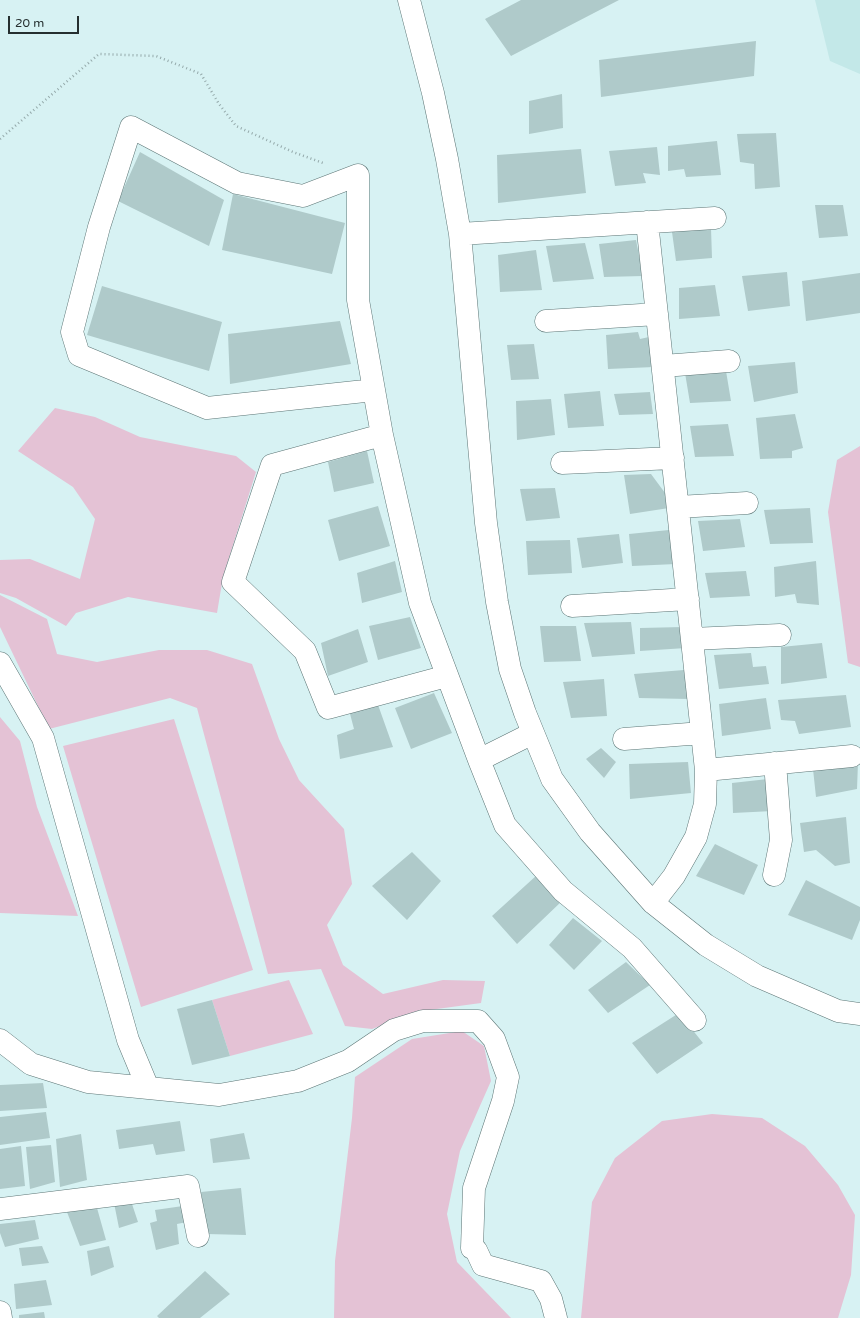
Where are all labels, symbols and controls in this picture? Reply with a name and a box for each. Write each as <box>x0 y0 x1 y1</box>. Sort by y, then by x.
scale bar <box>10 8 81 34</box>
text: 20 m <box>15 16 44 30</box>

